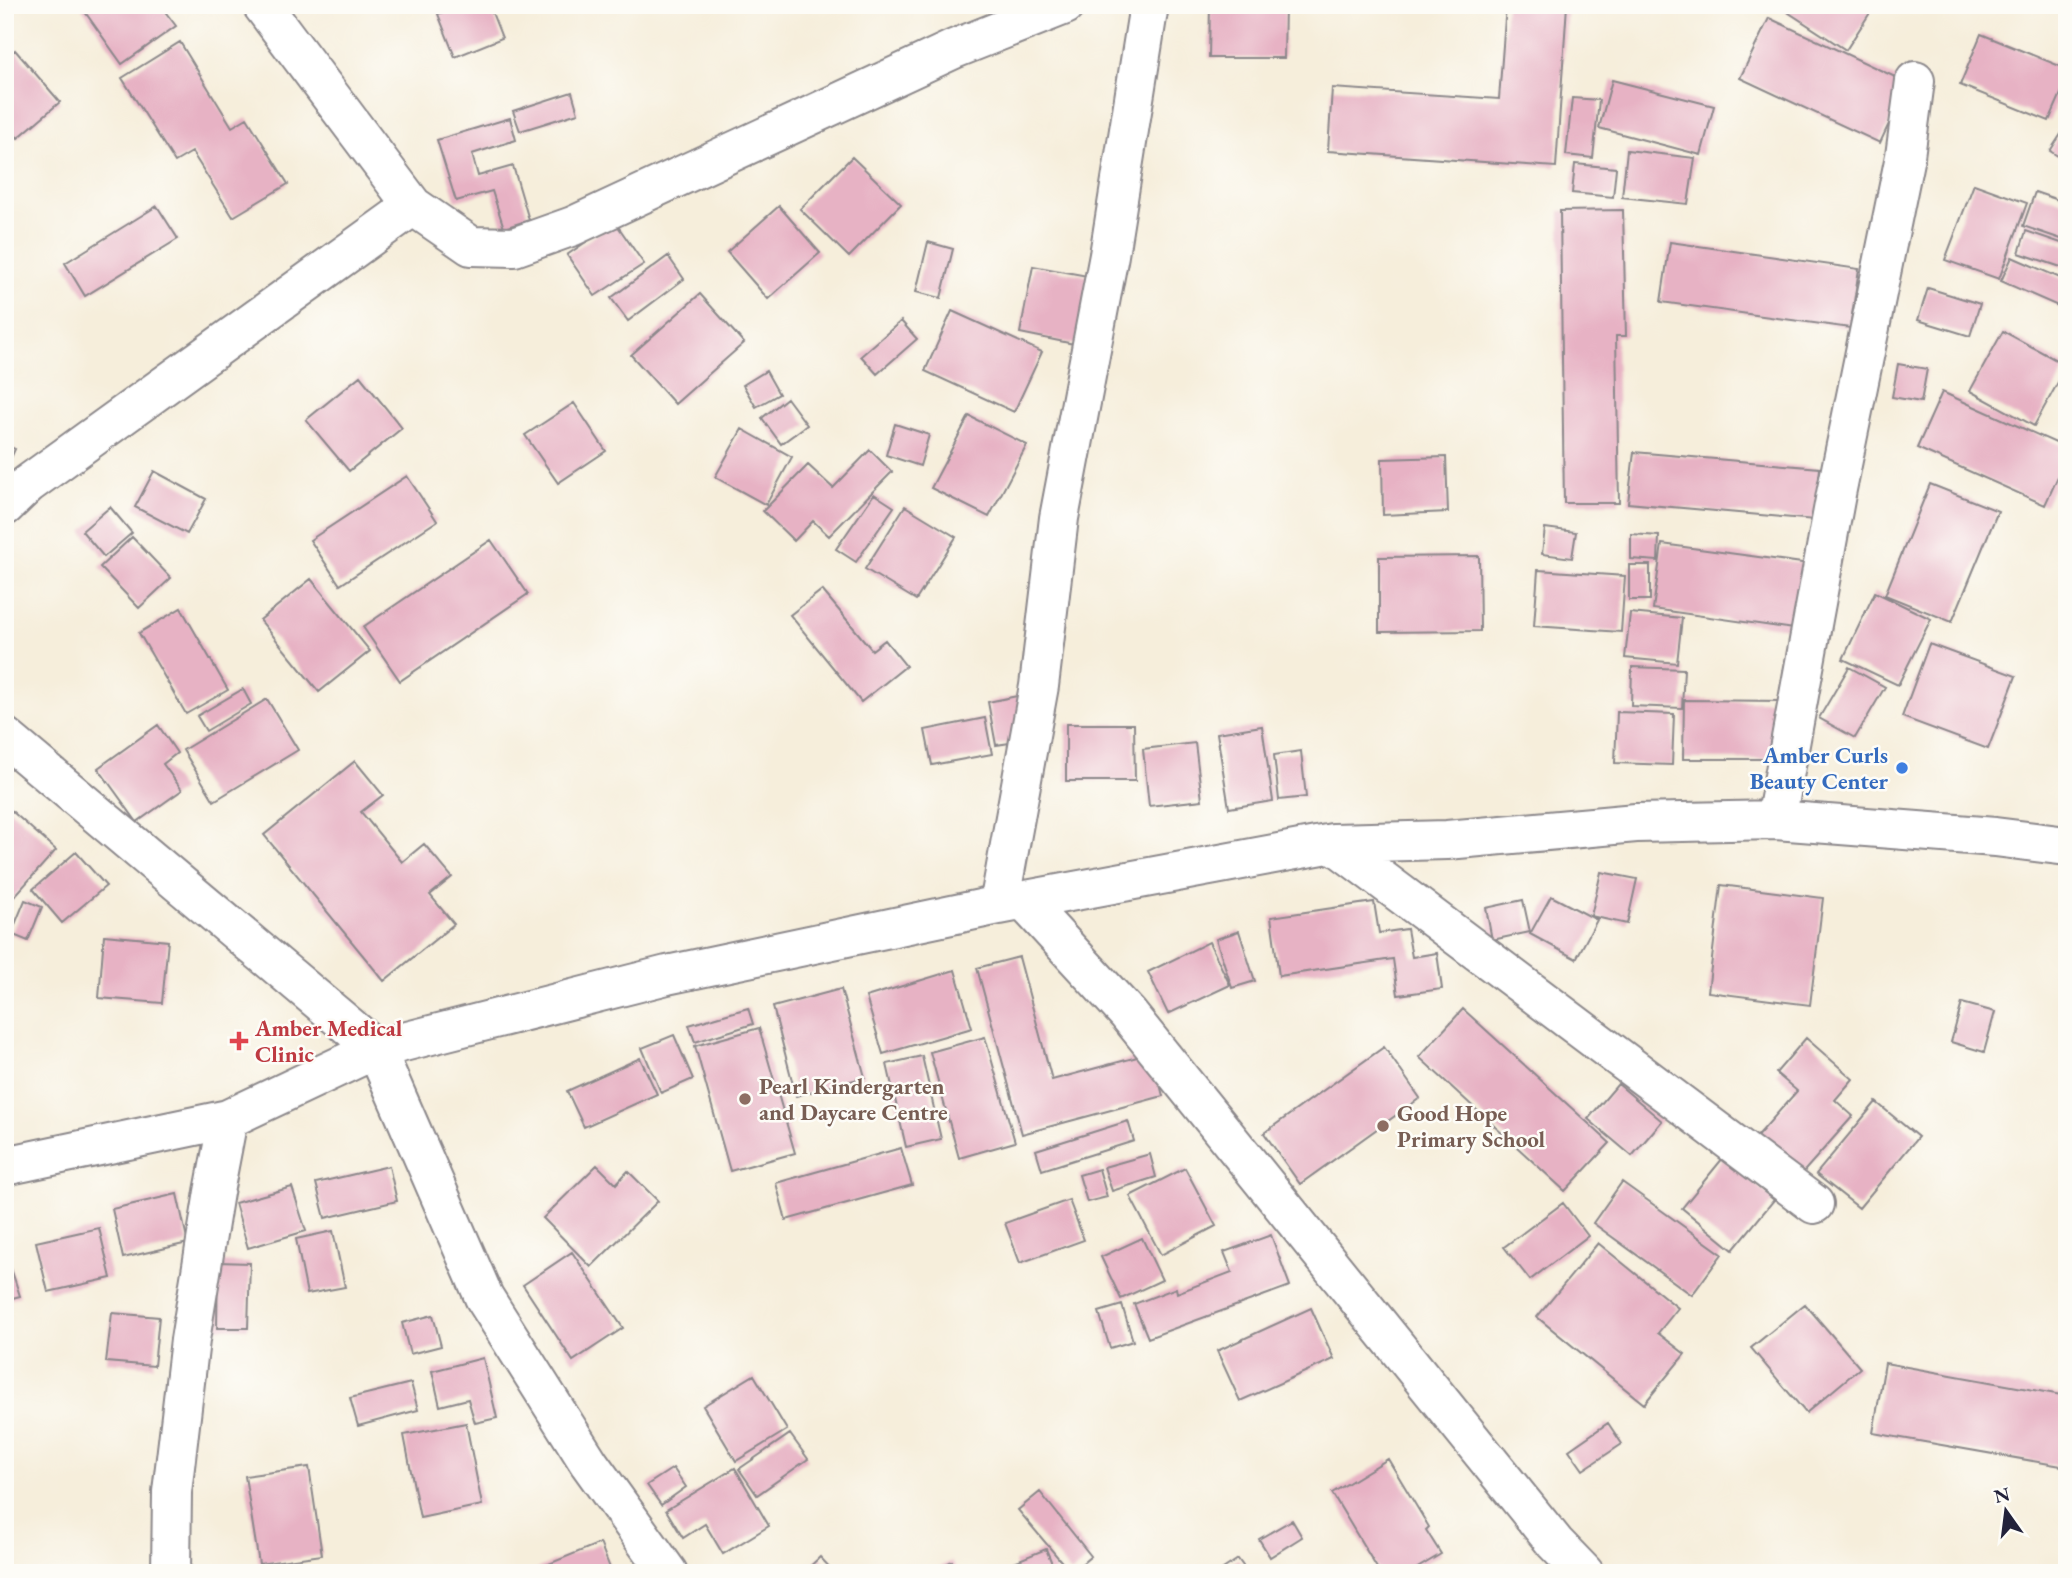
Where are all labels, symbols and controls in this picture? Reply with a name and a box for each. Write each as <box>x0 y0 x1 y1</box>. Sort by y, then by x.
place label: Amber Curls Beauty Center <box>1750 740 1888 796</box>
marker: Amber Curls Beauty Center <box>1894 760 1910 776</box>
place label: Amber Medical Clinic <box>254 1013 403 1069</box>
marker: Amber Medical Clinic <box>229 1031 249 1051</box>
place label: Pearl Kindergarten and Daycare Centre <box>759 1071 948 1127</box>
marker: Pearl Kindergarten and Daycare Centre <box>737 1091 753 1107</box>
place label: Good Hope Primary School <box>1397 1098 1545 1154</box>
marker: Good Hope Primary School <box>1375 1118 1391 1134</box>
north arrow <box>1970 1476 2040 1546</box>
text: N <box>1992 1481 2013 1509</box>

